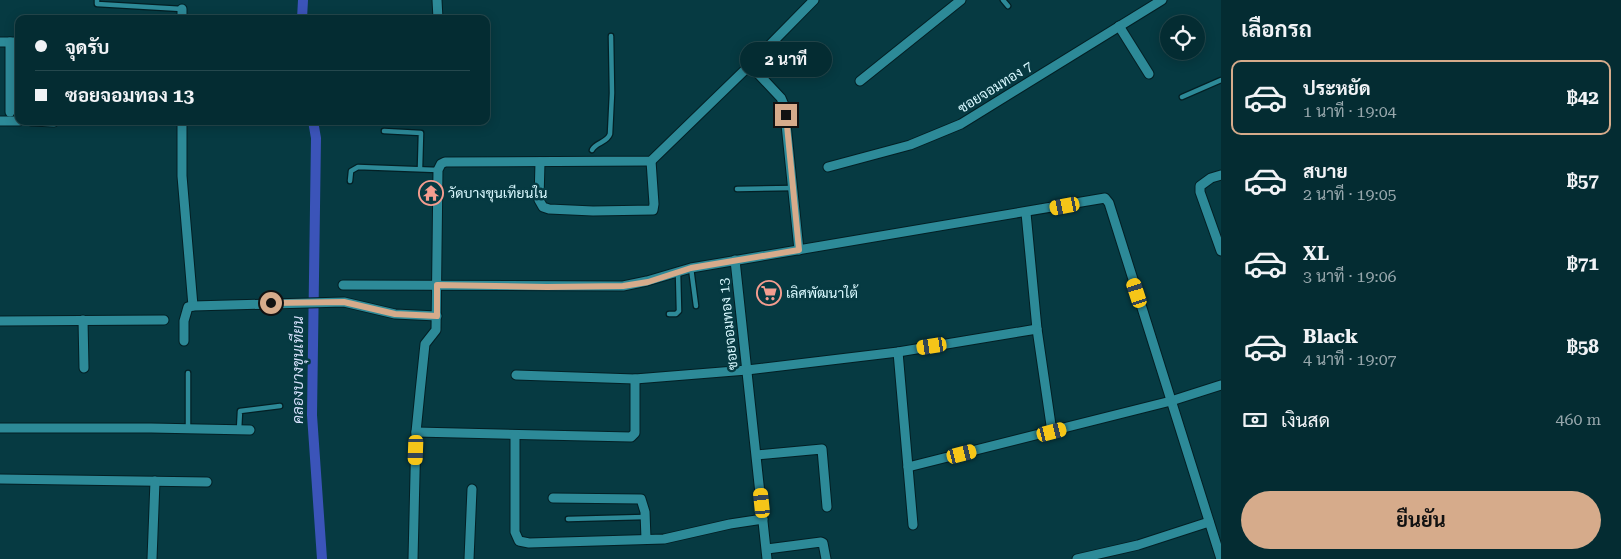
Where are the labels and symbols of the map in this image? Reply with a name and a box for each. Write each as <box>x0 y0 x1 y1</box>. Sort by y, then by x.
callout: 2 นาที <box>740 42 832 78</box>
street label: ซอยจอมทอง 7 <box>955 58 1035 116</box>
route end <box>775 104 797 126</box>
temple icon: วัดบางขุนเทียนใน <box>418 180 444 206</box>
place label: วัดบางขุนเทียนใน <box>448 184 548 203</box>
car <box>1048 196 1081 216</box>
car <box>1125 276 1148 310</box>
street label: ซอยจอมทอง 13 <box>715 277 741 371</box>
supermarket icon: เลิศพัฒนาใต้ <box>756 280 782 306</box>
place label: เลิศพัฒนาใต้ <box>786 284 859 301</box>
route start <box>260 292 282 314</box>
water label: คลองบางขุนเทียน <box>288 315 309 424</box>
car <box>916 336 947 356</box>
car <box>1035 421 1068 443</box>
car <box>407 435 424 465</box>
car <box>945 443 978 465</box>
car <box>752 487 771 519</box>

